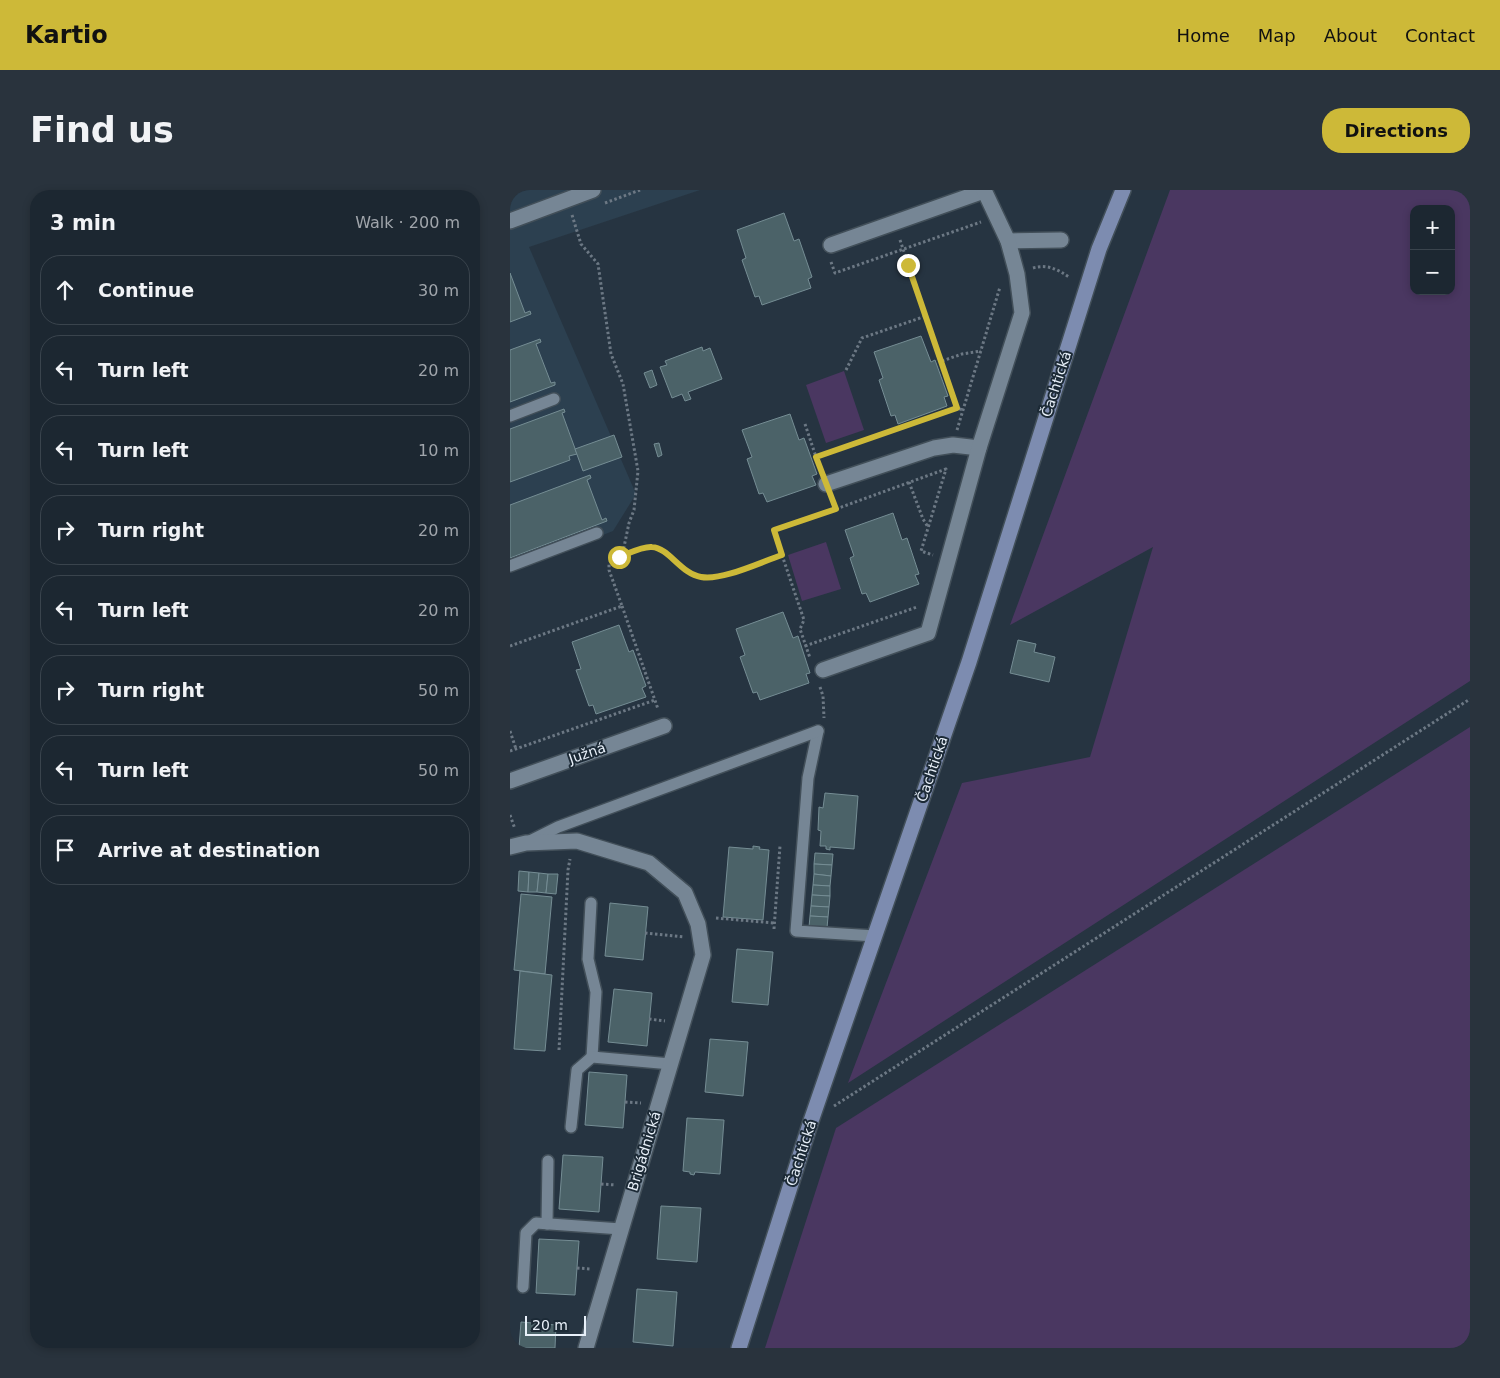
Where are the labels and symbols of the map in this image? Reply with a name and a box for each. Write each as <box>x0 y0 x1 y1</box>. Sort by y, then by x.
route end <box>897 254 920 277</box>
street label: Čachtická <box>1037 349 1074 419</box>
route start <box>608 546 631 569</box>
street label: Čachtická <box>912 734 951 804</box>
street label: Južná <box>566 739 607 767</box>
street label: Brigádnická <box>624 1109 664 1193</box>
street label: Čachtická <box>782 1118 819 1188</box>
scale bar <box>525 1313 586 1336</box>

